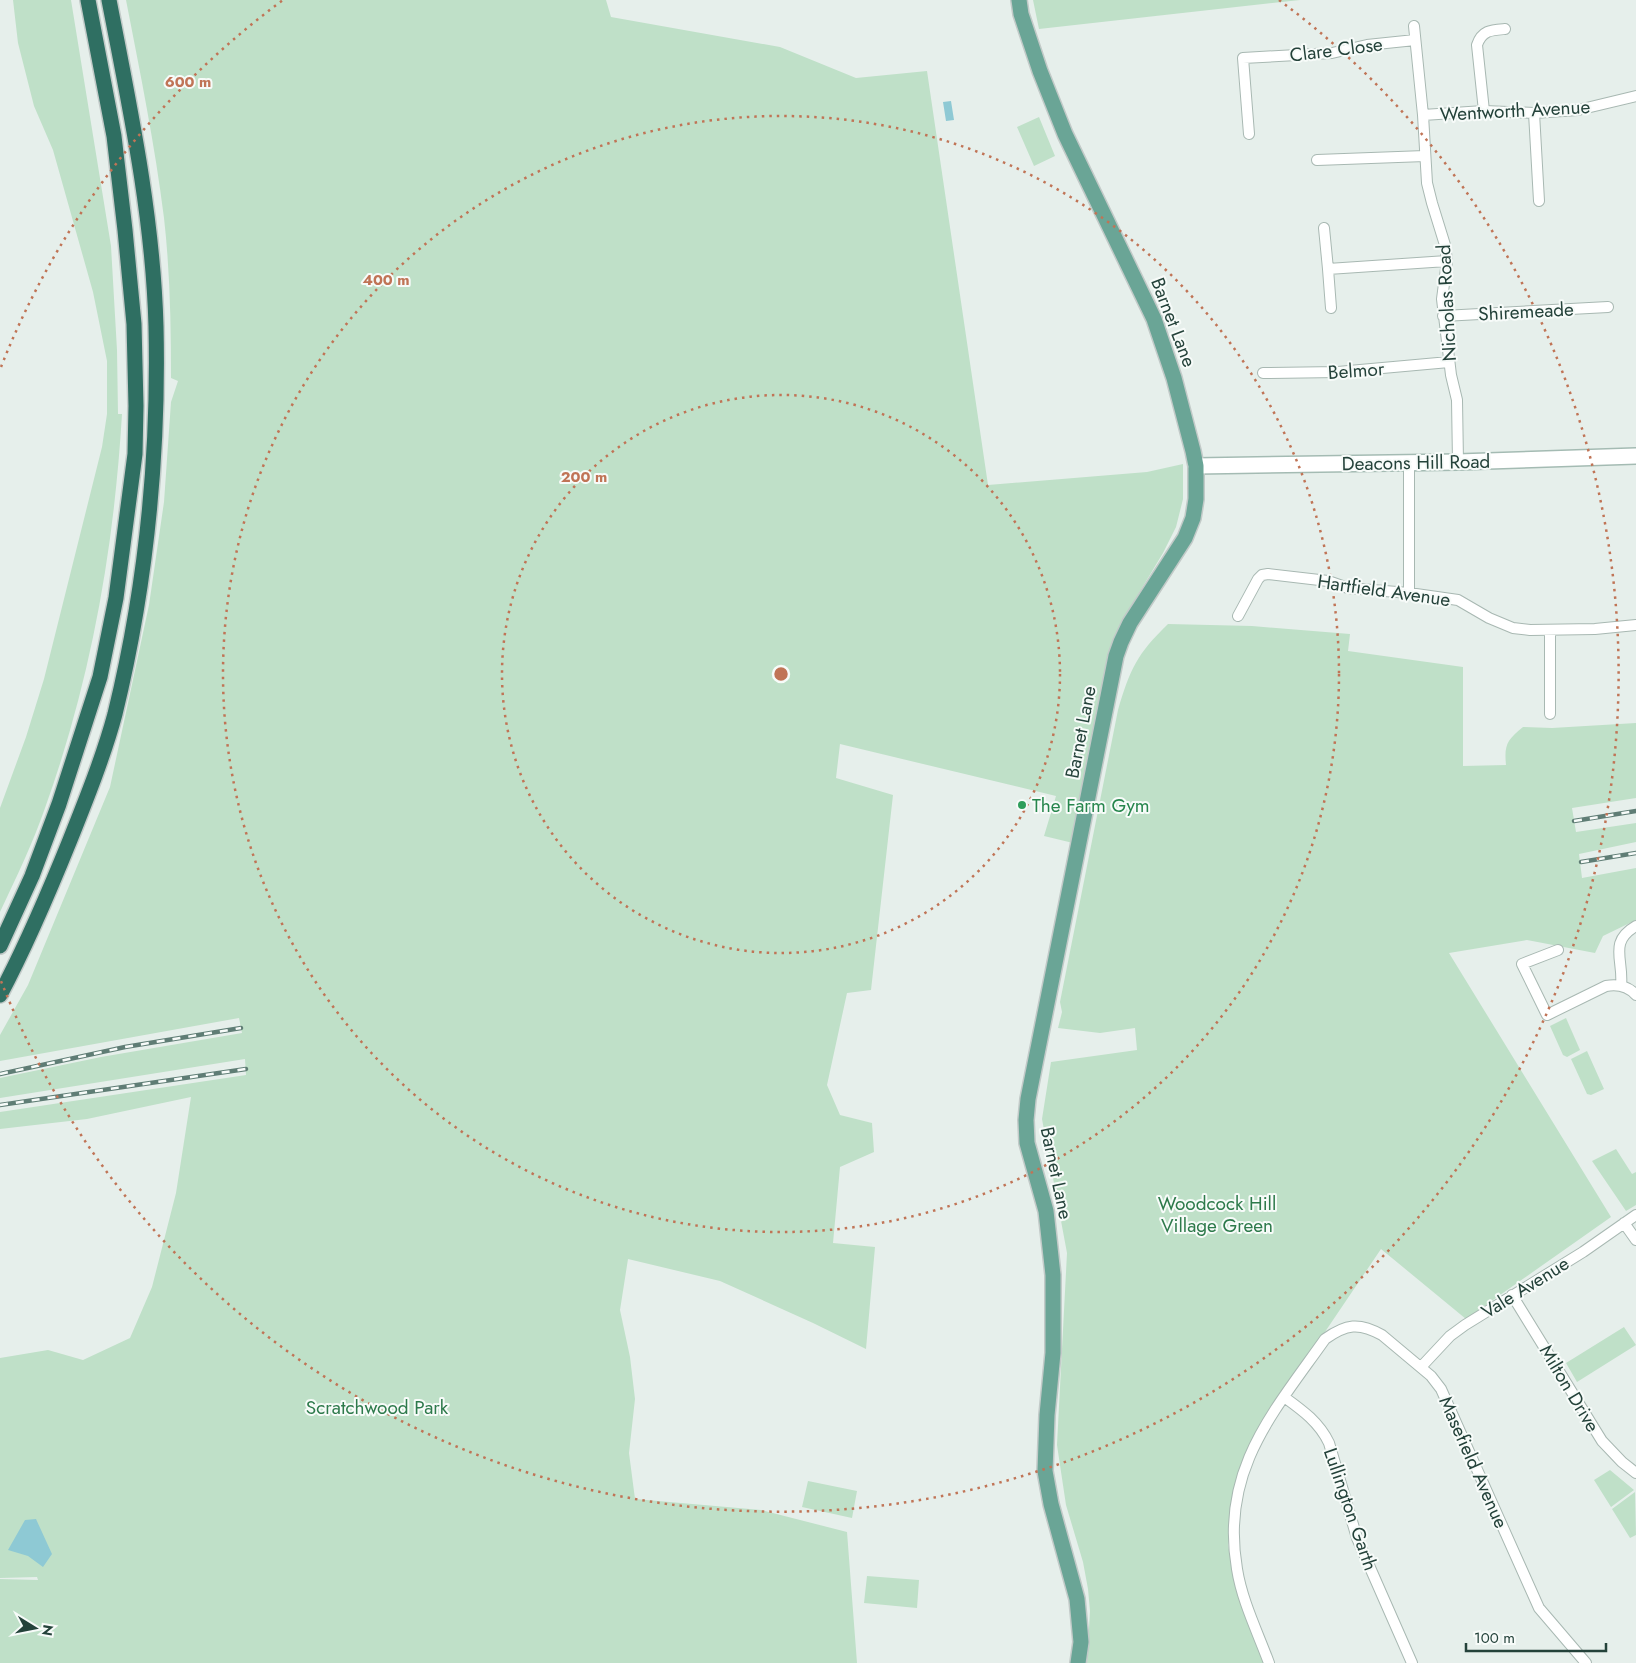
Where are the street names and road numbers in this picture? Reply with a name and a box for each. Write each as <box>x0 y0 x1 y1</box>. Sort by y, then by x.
street label: Clare Close <box>1288 30 1384 69</box>
street label: Wentworth Avenue <box>1439 93 1591 128</box>
street label: Nicholas Road <box>1430 244 1463 362</box>
street label: Barnet Lane <box>1144 274 1203 371</box>
street label: Shiremeade <box>1478 296 1575 327</box>
street label: Belmor <box>1327 355 1386 386</box>
street label: Deacons Hill Road <box>1341 448 1491 477</box>
street label: Hartfield Avenue <box>1316 568 1452 613</box>
street label: Barnet Lane <box>1058 683 1103 781</box>
street label: Barnet Lane <box>1034 1124 1080 1222</box>
street label: Vale Avenue <box>1476 1250 1574 1325</box>
street label: Milton Drive <box>1533 1339 1606 1437</box>
street label: Masefield Avenue <box>1432 1392 1515 1533</box>
street label: Lullington Garth <box>1317 1444 1384 1574</box>

